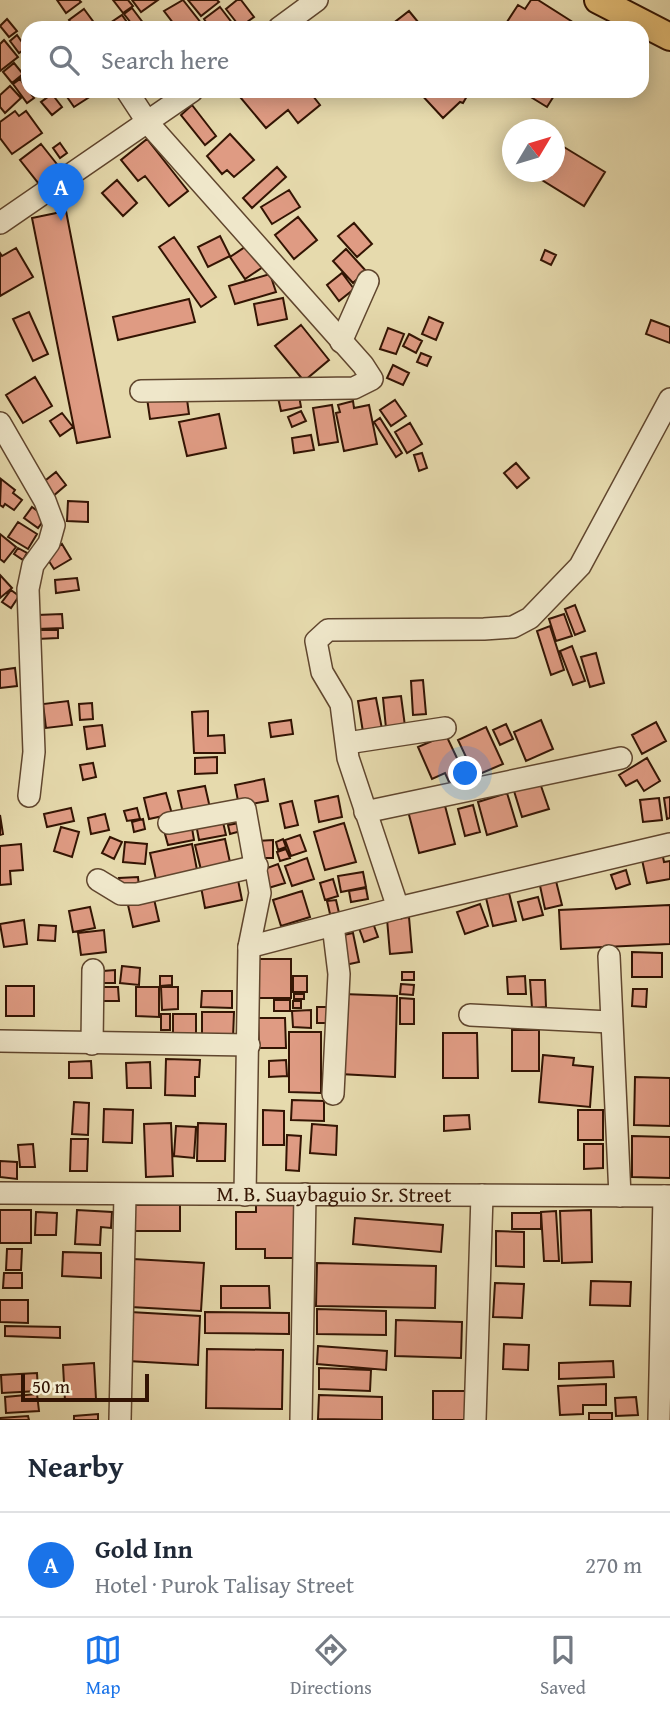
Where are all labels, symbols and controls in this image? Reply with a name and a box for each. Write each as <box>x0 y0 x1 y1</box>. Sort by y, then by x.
search box <box>21 21 649 98</box>
text: Search here <box>101 40 229 79</box>
icon: search <box>45 41 83 79</box>
north arrow <box>502 119 565 182</box>
pin: A <box>38 163 84 221</box>
your location <box>448 756 482 790</box>
street label: M. B. Suaybaguio Sr. Street <box>217 1178 452 1210</box>
scale bar <box>21 1371 149 1403</box>
text: 50 m <box>32 1372 70 1400</box>
text: Nearby <box>28 1444 124 1488</box>
text: Gold Inn <box>95 1529 193 1568</box>
text: A <box>44 1548 58 1581</box>
text: 270 m <box>585 1548 642 1581</box>
text: Hotel · Purok Talisay Street <box>95 1568 354 1601</box>
tab: Map <box>84 1631 122 1701</box>
tab: Directions <box>290 1631 372 1701</box>
tab: Saved <box>540 1631 586 1701</box>

